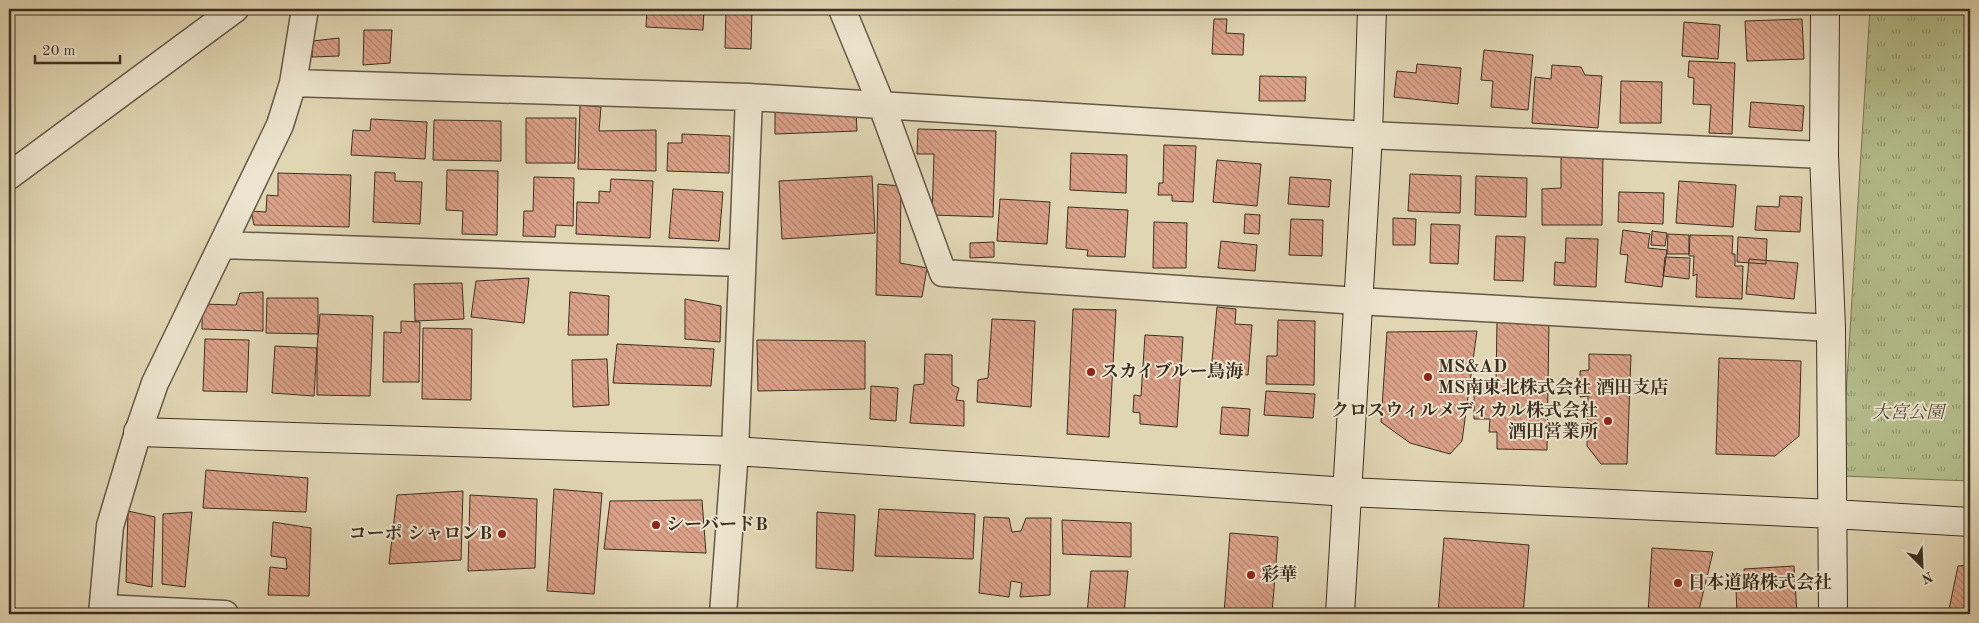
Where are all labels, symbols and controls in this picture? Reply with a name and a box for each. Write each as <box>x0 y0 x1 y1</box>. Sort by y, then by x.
scale bar <box>35 32 120 64</box>
text: 20 m <box>42 44 76 59</box>
place label: MS&AD MS南東北株式会社 酒田支店 <box>1438 358 1668 397</box>
place label: スカイブルー鳥海 <box>1101 361 1244 381</box>
marker: スカイブルー鳥海 <box>1085 366 1097 378</box>
marker: MS&AD MS南東北株式会社 酒田支店 <box>1422 371 1434 383</box>
place label: クロスウィルメディカル株式会社 酒田営業所 <box>1331 400 1598 441</box>
park label: 大宮公園 <box>1872 402 1947 422</box>
marker: クロスウィルメディカル株式会社 酒田営業所 <box>1602 415 1614 427</box>
place label: シーバードB <box>666 515 768 534</box>
marker: シーバードB <box>650 519 662 531</box>
place label: コーポ シャロンB <box>349 524 492 543</box>
marker: コーポ シャロンB <box>496 528 508 540</box>
north arrow <box>1896 540 1946 590</box>
place label: 彩華 <box>1261 564 1297 584</box>
text: N <box>1919 568 1935 586</box>
marker: 彩華 <box>1245 569 1257 581</box>
place label: 日本道路株式会社 <box>1688 572 1832 592</box>
marker: 日本道路株式会社 <box>1672 577 1684 589</box>

